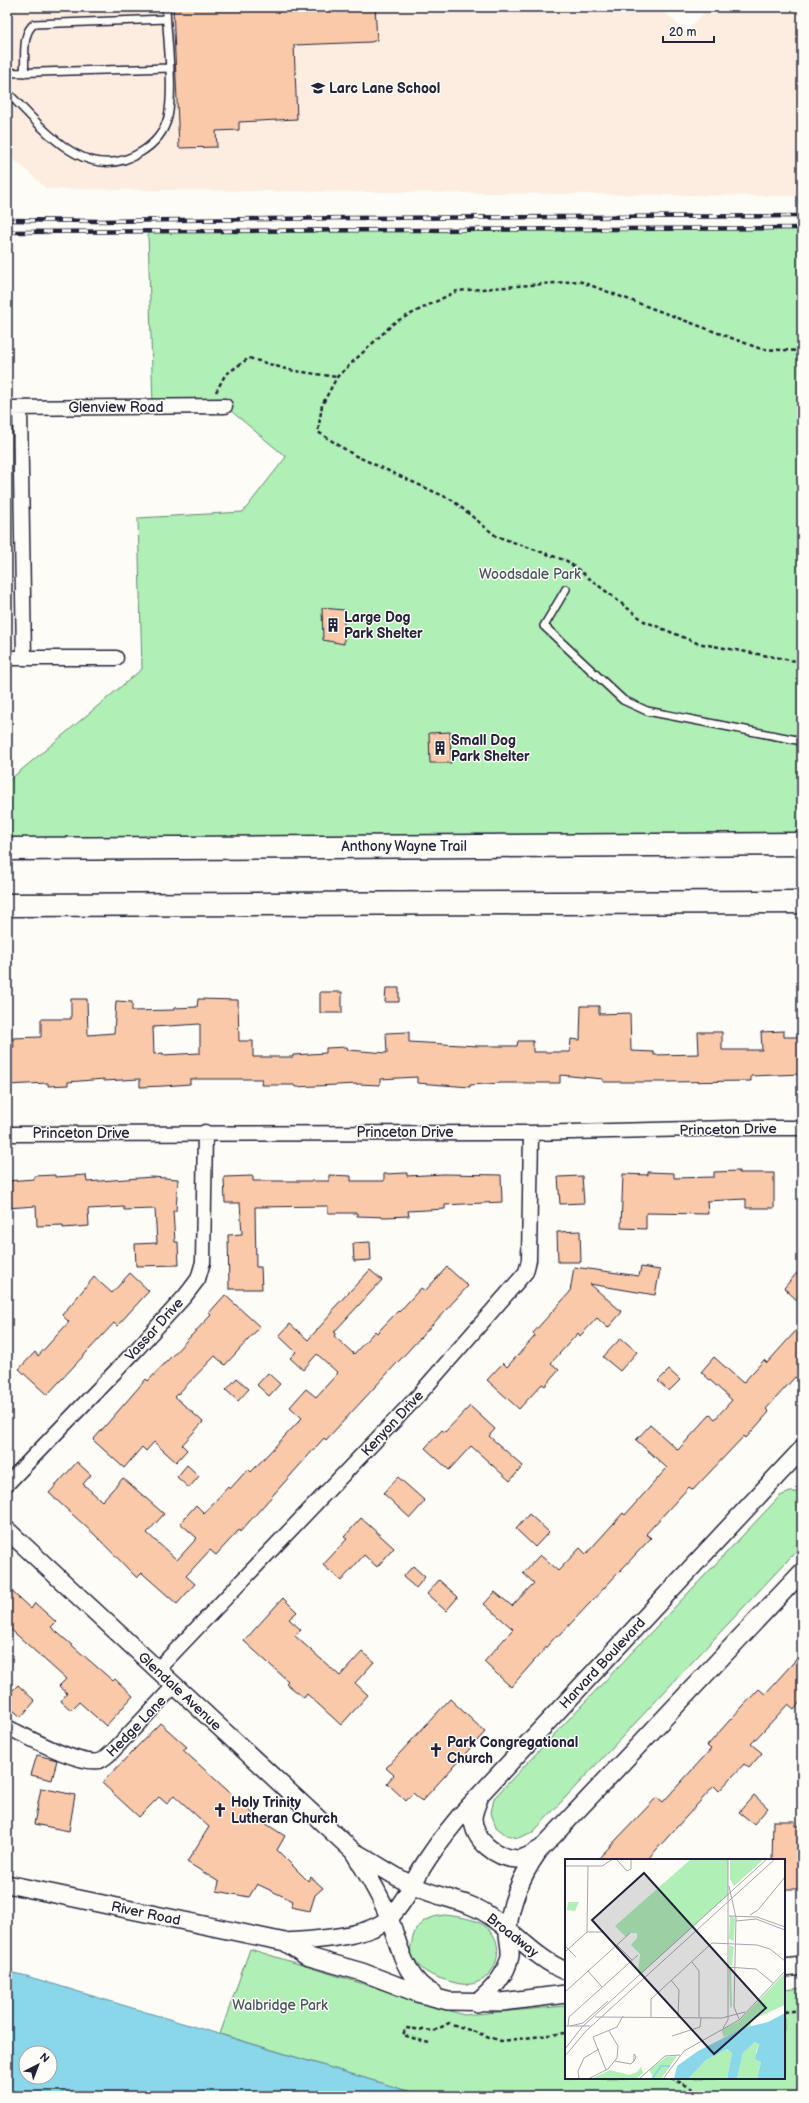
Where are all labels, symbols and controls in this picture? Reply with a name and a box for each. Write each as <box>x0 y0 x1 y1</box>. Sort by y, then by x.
scale bar <box>663 18 714 44</box>
text: 20 m <box>669 25 696 40</box>
school or university icon: Larc Lane School <box>310 80 326 96</box>
place label: Larc Lane School <box>329 80 440 97</box>
street label: Glenview Road <box>68 399 164 416</box>
park label: Woodsdale Park <box>479 566 581 583</box>
place label: Large Dog Park Shelter <box>344 609 423 642</box>
building icon: Large Dog Park Shelter <box>325 617 341 633</box>
place label: Small Dog Park Shelter <box>451 732 530 765</box>
building icon: Small Dog Park Shelter <box>432 740 448 756</box>
street label: Anthony Wayne Trail <box>341 838 467 855</box>
street label: Princeton Drive <box>679 1120 777 1139</box>
street label: Princeton Drive <box>356 1124 454 1141</box>
street label: Princeton Drive <box>32 1125 130 1142</box>
street label: Vassar Drive <box>122 1294 187 1364</box>
street label: Kenyon Drive <box>358 1387 427 1460</box>
street label: Harvard Boulevard <box>556 1614 649 1712</box>
street label: Glendale Avenue <box>134 1648 225 1734</box>
street label: Hedge Lane <box>103 1692 170 1760</box>
place label: Park Congregational Church <box>447 1734 578 1767</box>
church icon: Park Congregational Church <box>428 1742 444 1758</box>
place label: Holy Trinity Lutheran Church <box>231 1794 338 1827</box>
church icon: Holy Trinity Lutheran Church <box>212 1802 228 1818</box>
inset map <box>565 1859 785 2079</box>
street label: River Road <box>110 1898 182 1929</box>
street label: Broadway <box>483 1910 543 1961</box>
park label: Walbridge Park <box>232 1997 328 2014</box>
north arrow <box>18 2045 58 2085</box>
text: N <box>37 2050 52 2066</box>

